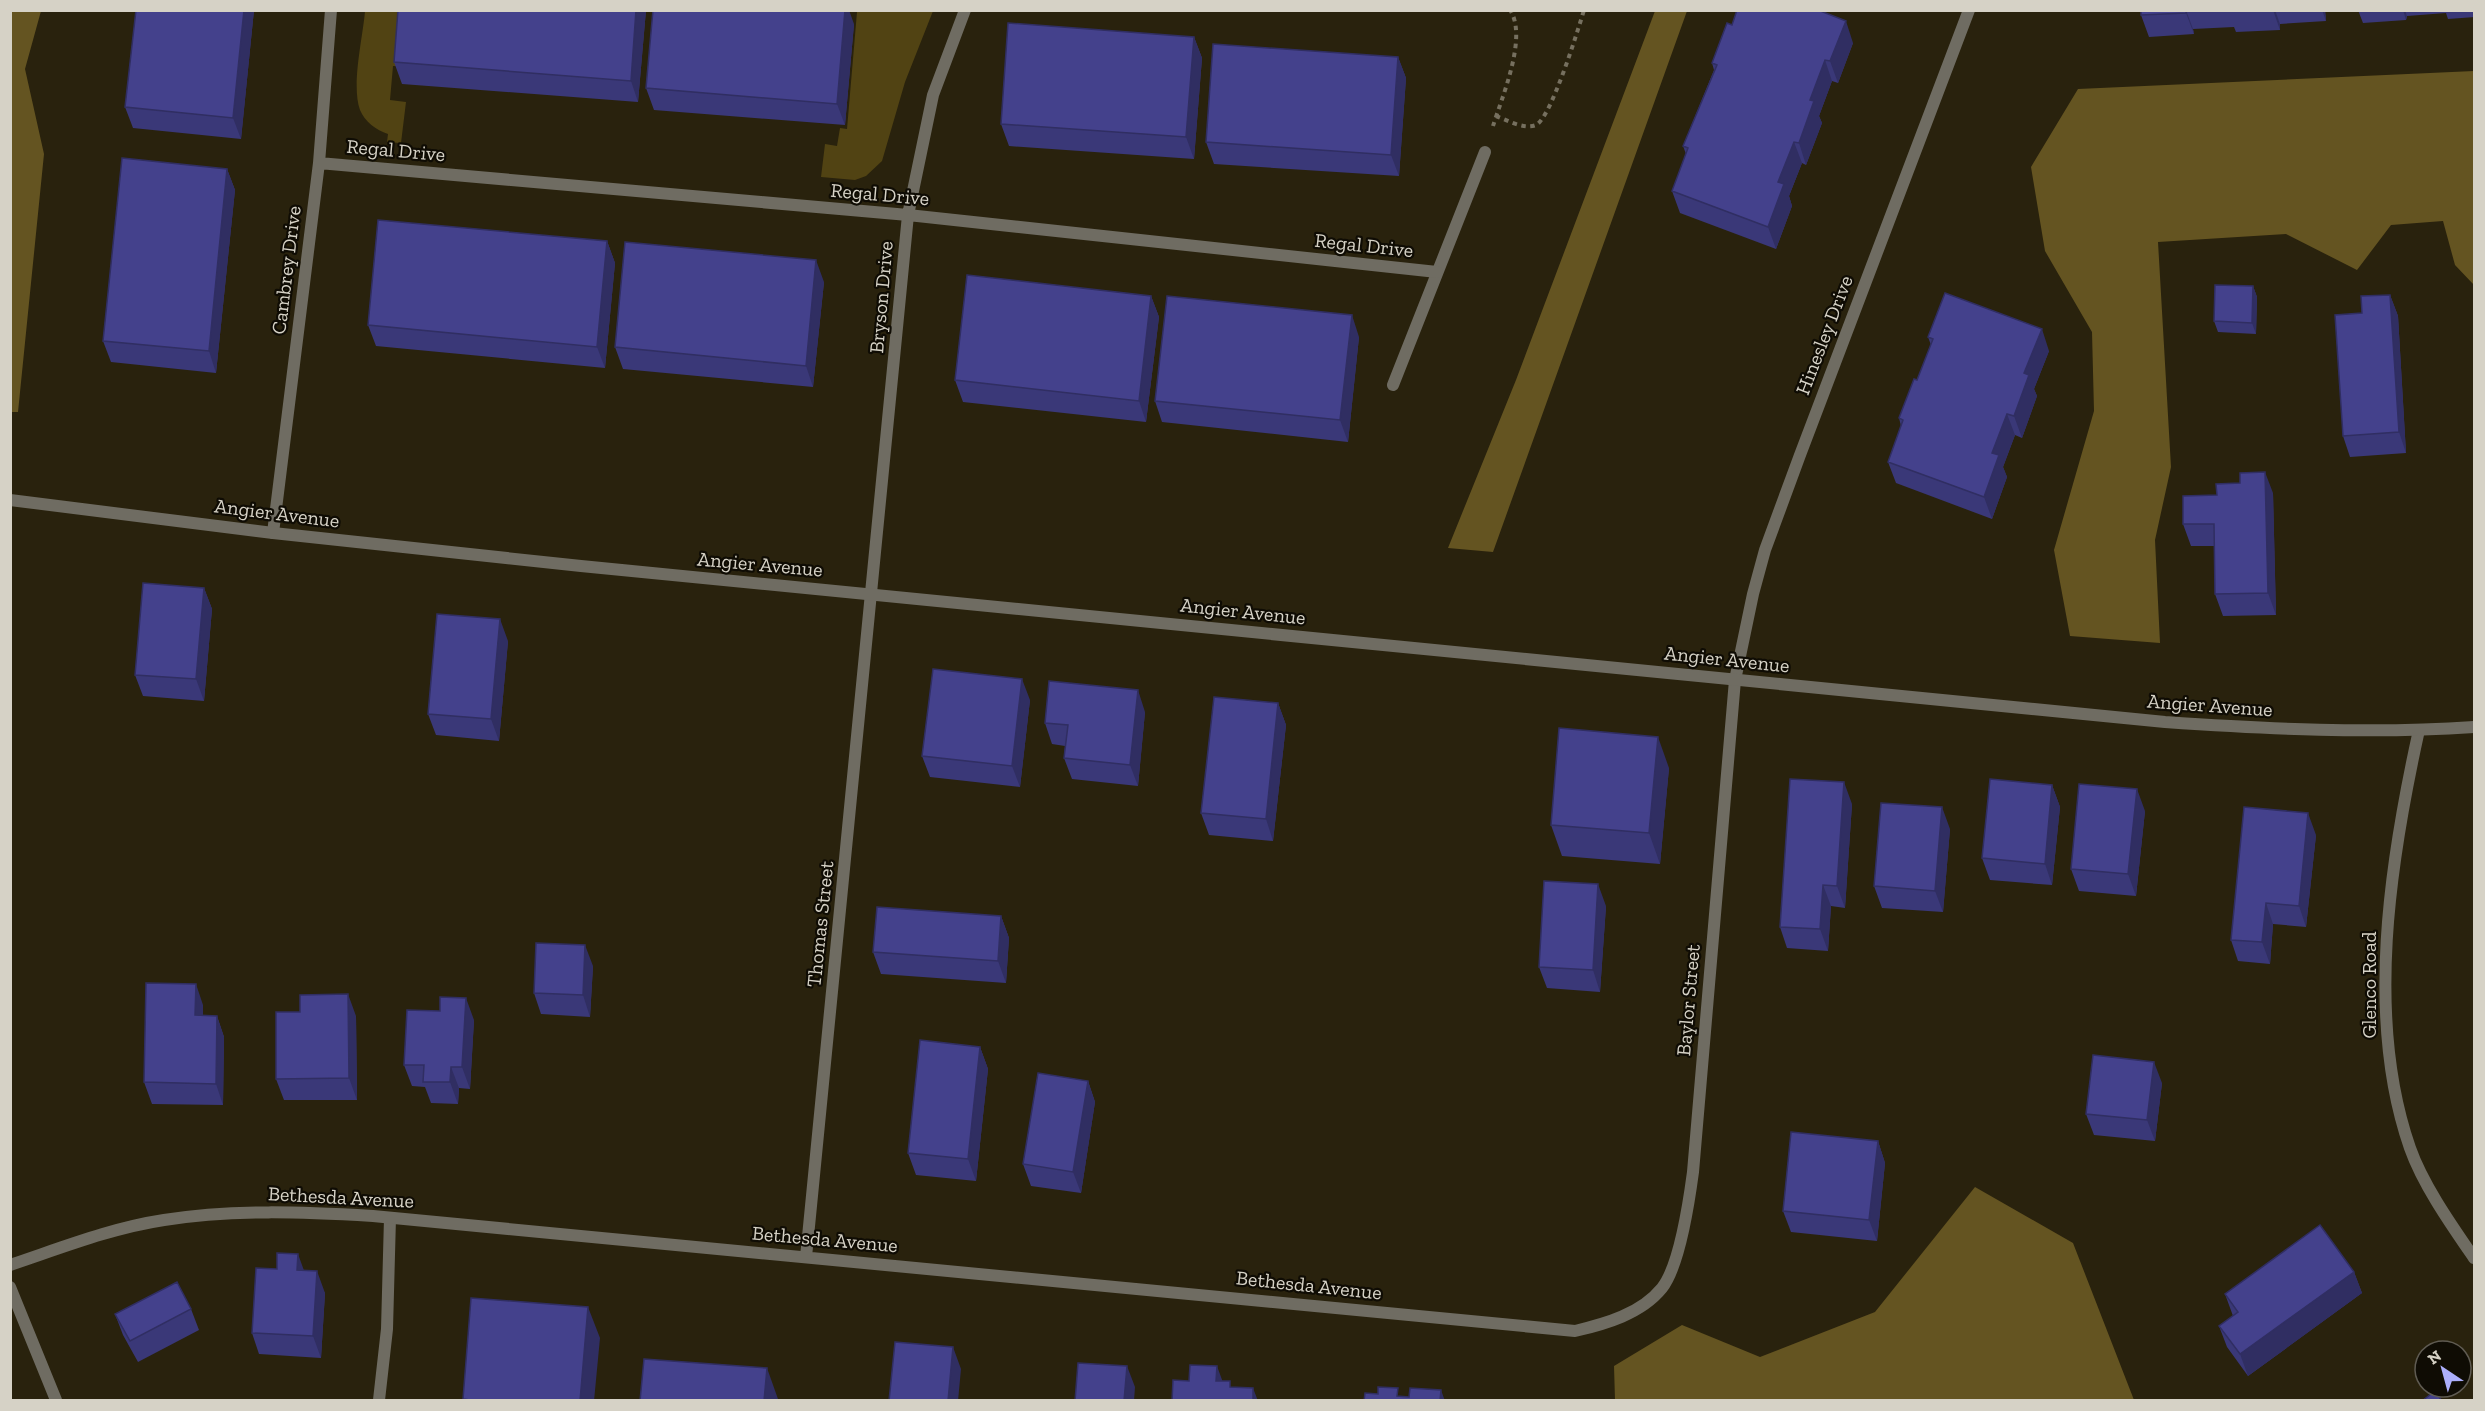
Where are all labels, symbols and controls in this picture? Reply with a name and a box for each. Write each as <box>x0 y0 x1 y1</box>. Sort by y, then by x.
street label: Regal Drive <box>346 134 446 166</box>
street label: Regal Drive <box>830 178 930 210</box>
street label: Cambrey Drive <box>266 204 306 336</box>
street label: Regal Drive <box>1313 228 1415 262</box>
street label: Bryson Drive <box>864 240 898 354</box>
street label: Hinesley Drive <box>1790 272 1858 398</box>
street label: Angier Avenue <box>213 493 341 533</box>
street label: Angier Avenue <box>696 547 824 581</box>
street label: Angier Avenue <box>1179 592 1307 630</box>
street label: Angier Avenue <box>1663 640 1791 678</box>
street label: Angier Avenue <box>2146 689 2274 721</box>
street label: Thomas Street <box>801 859 839 988</box>
street label: Glenco Road <box>2357 931 2381 1039</box>
street label: Baylor Street <box>1671 943 1705 1057</box>
street label: Bethesda Avenue <box>267 1181 415 1213</box>
street label: Bethesda Avenue <box>751 1221 899 1257</box>
street label: Bethesda Avenue <box>1235 1265 1383 1305</box>
north arrow <box>2413 1339 2473 1399</box>
text: N <box>2424 1346 2445 1369</box>

